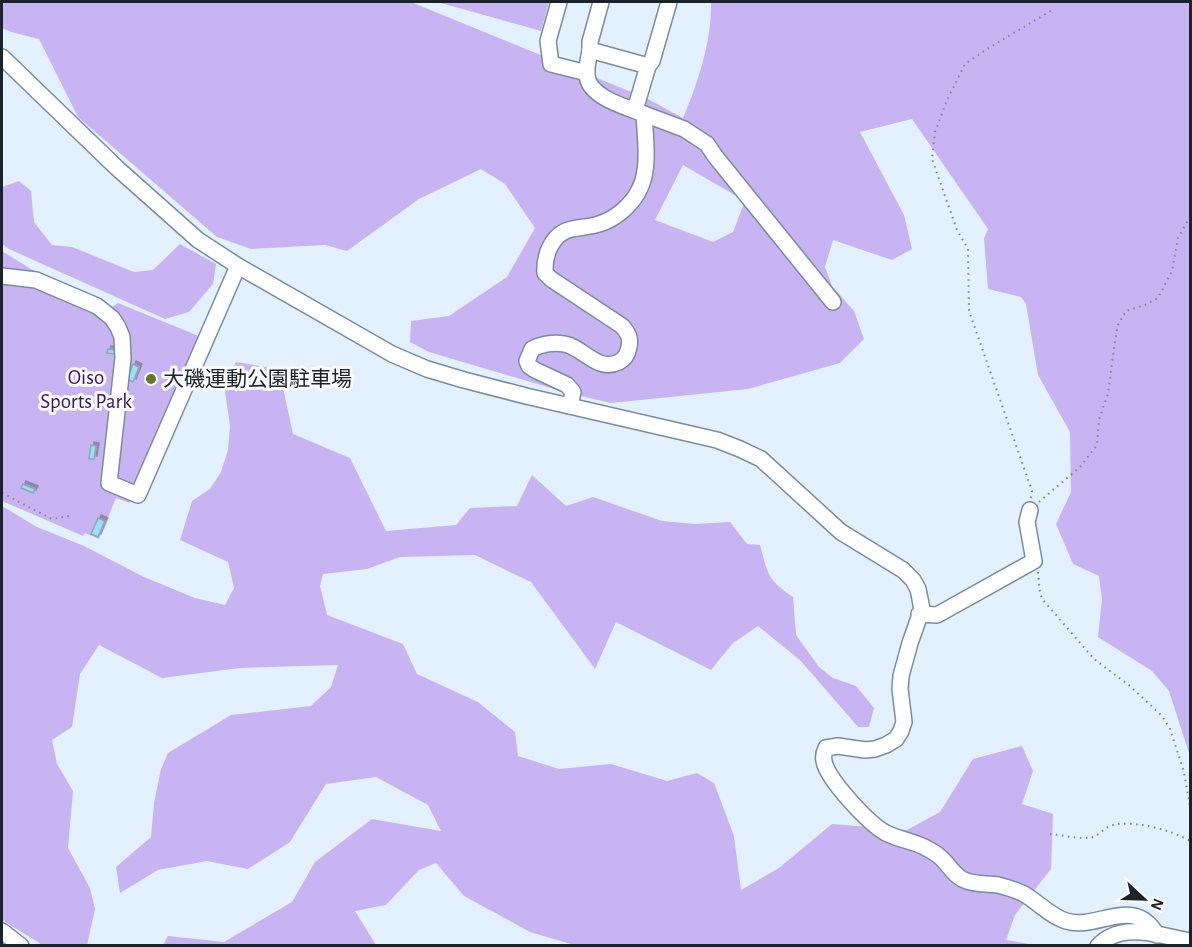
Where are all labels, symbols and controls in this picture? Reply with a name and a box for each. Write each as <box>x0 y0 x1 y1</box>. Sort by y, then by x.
park label: Oiso Sports Park <box>40 367 132 412</box>
place label: 大磯運動公園駐車場 <box>163 368 352 390</box>
marker: 大磯運動公園駐車場 <box>144 372 158 386</box>
north arrow <box>1114 869 1174 929</box>
text: N <box>1147 896 1166 912</box>

